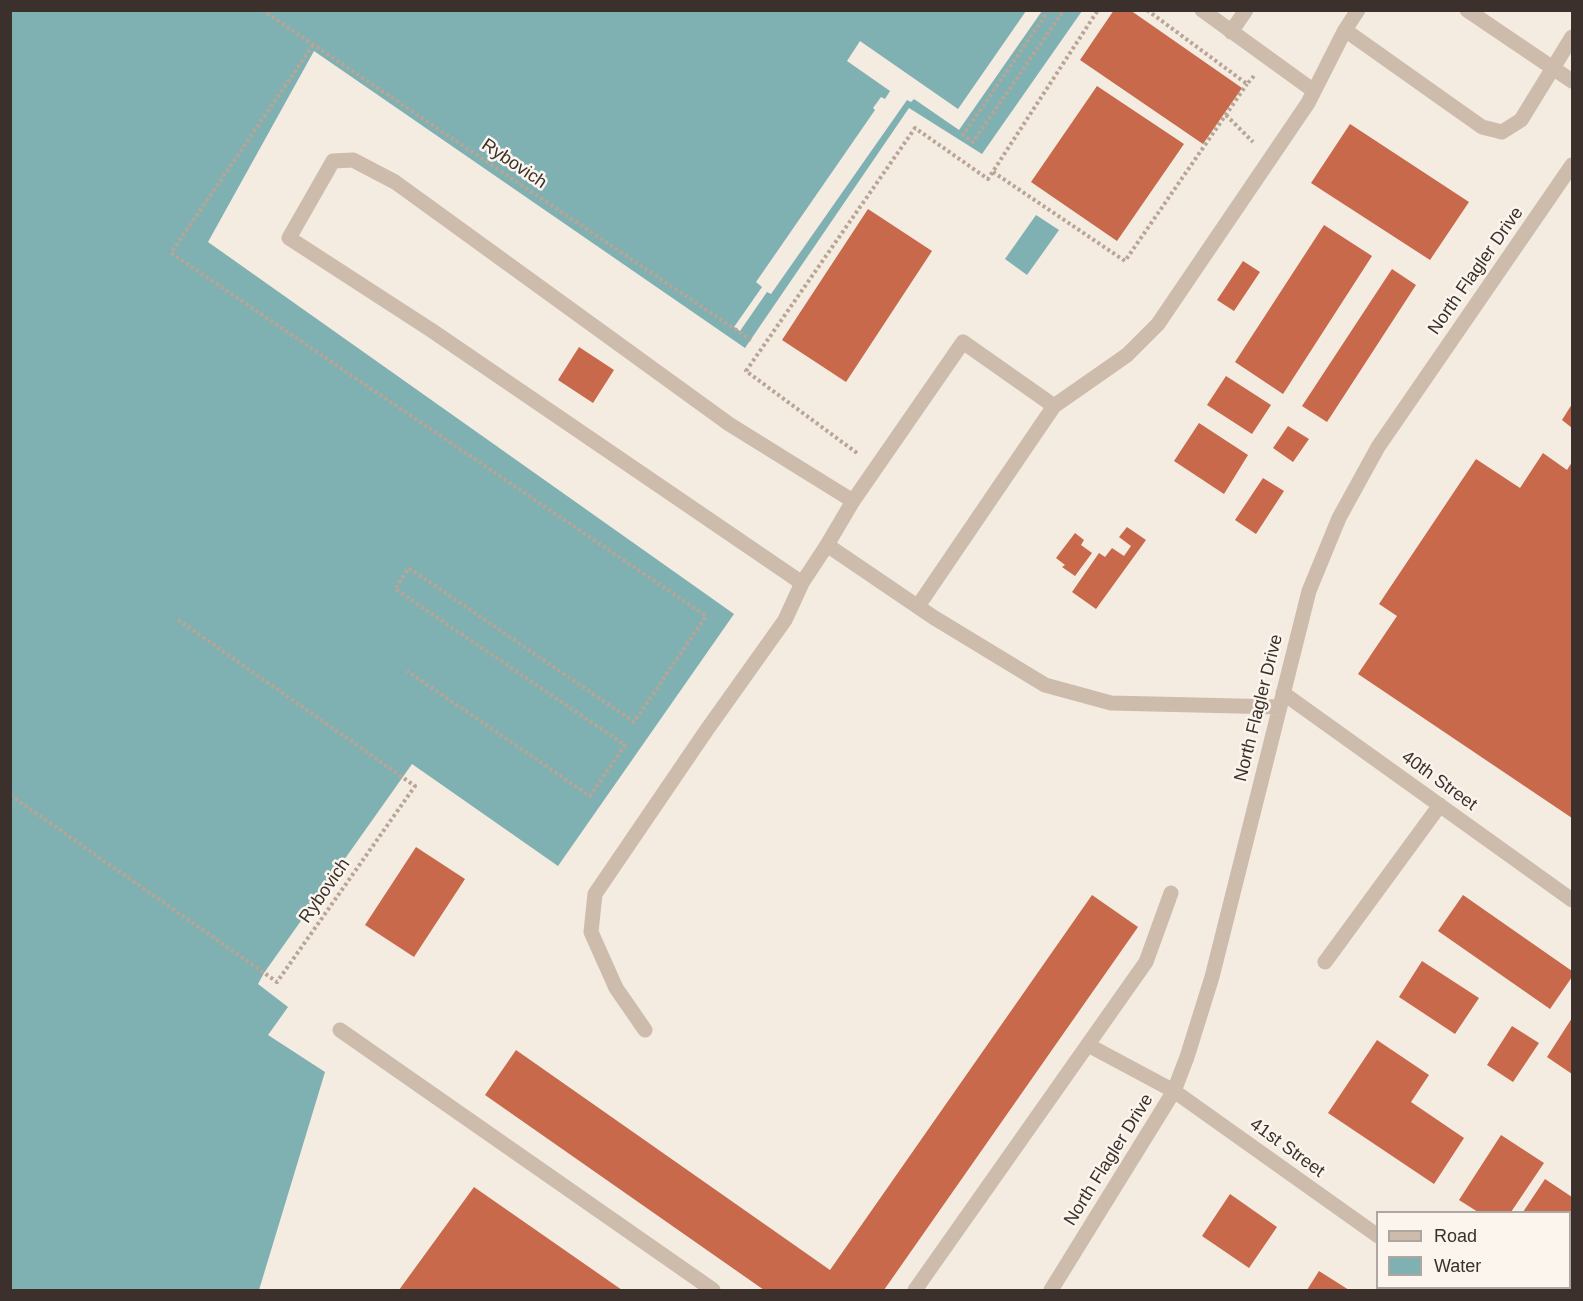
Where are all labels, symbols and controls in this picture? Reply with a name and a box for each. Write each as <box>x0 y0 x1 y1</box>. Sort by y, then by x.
street label: Rybovich <box>477 134 551 194</box>
street label: North Flagler Drive <box>1424 203 1528 339</box>
street label: North Flagler Drive <box>1230 632 1288 784</box>
street label: 40th Street <box>1397 746 1481 816</box>
street label: Rybovich <box>295 854 355 928</box>
street label: North Flagler Drive <box>1060 1090 1158 1230</box>
street label: 41st Street <box>1245 1114 1329 1182</box>
legend <box>1376 1211 1571 1289</box>
text: Road <box>1434 1226 1477 1246</box>
text: Water <box>1434 1256 1481 1276</box>

